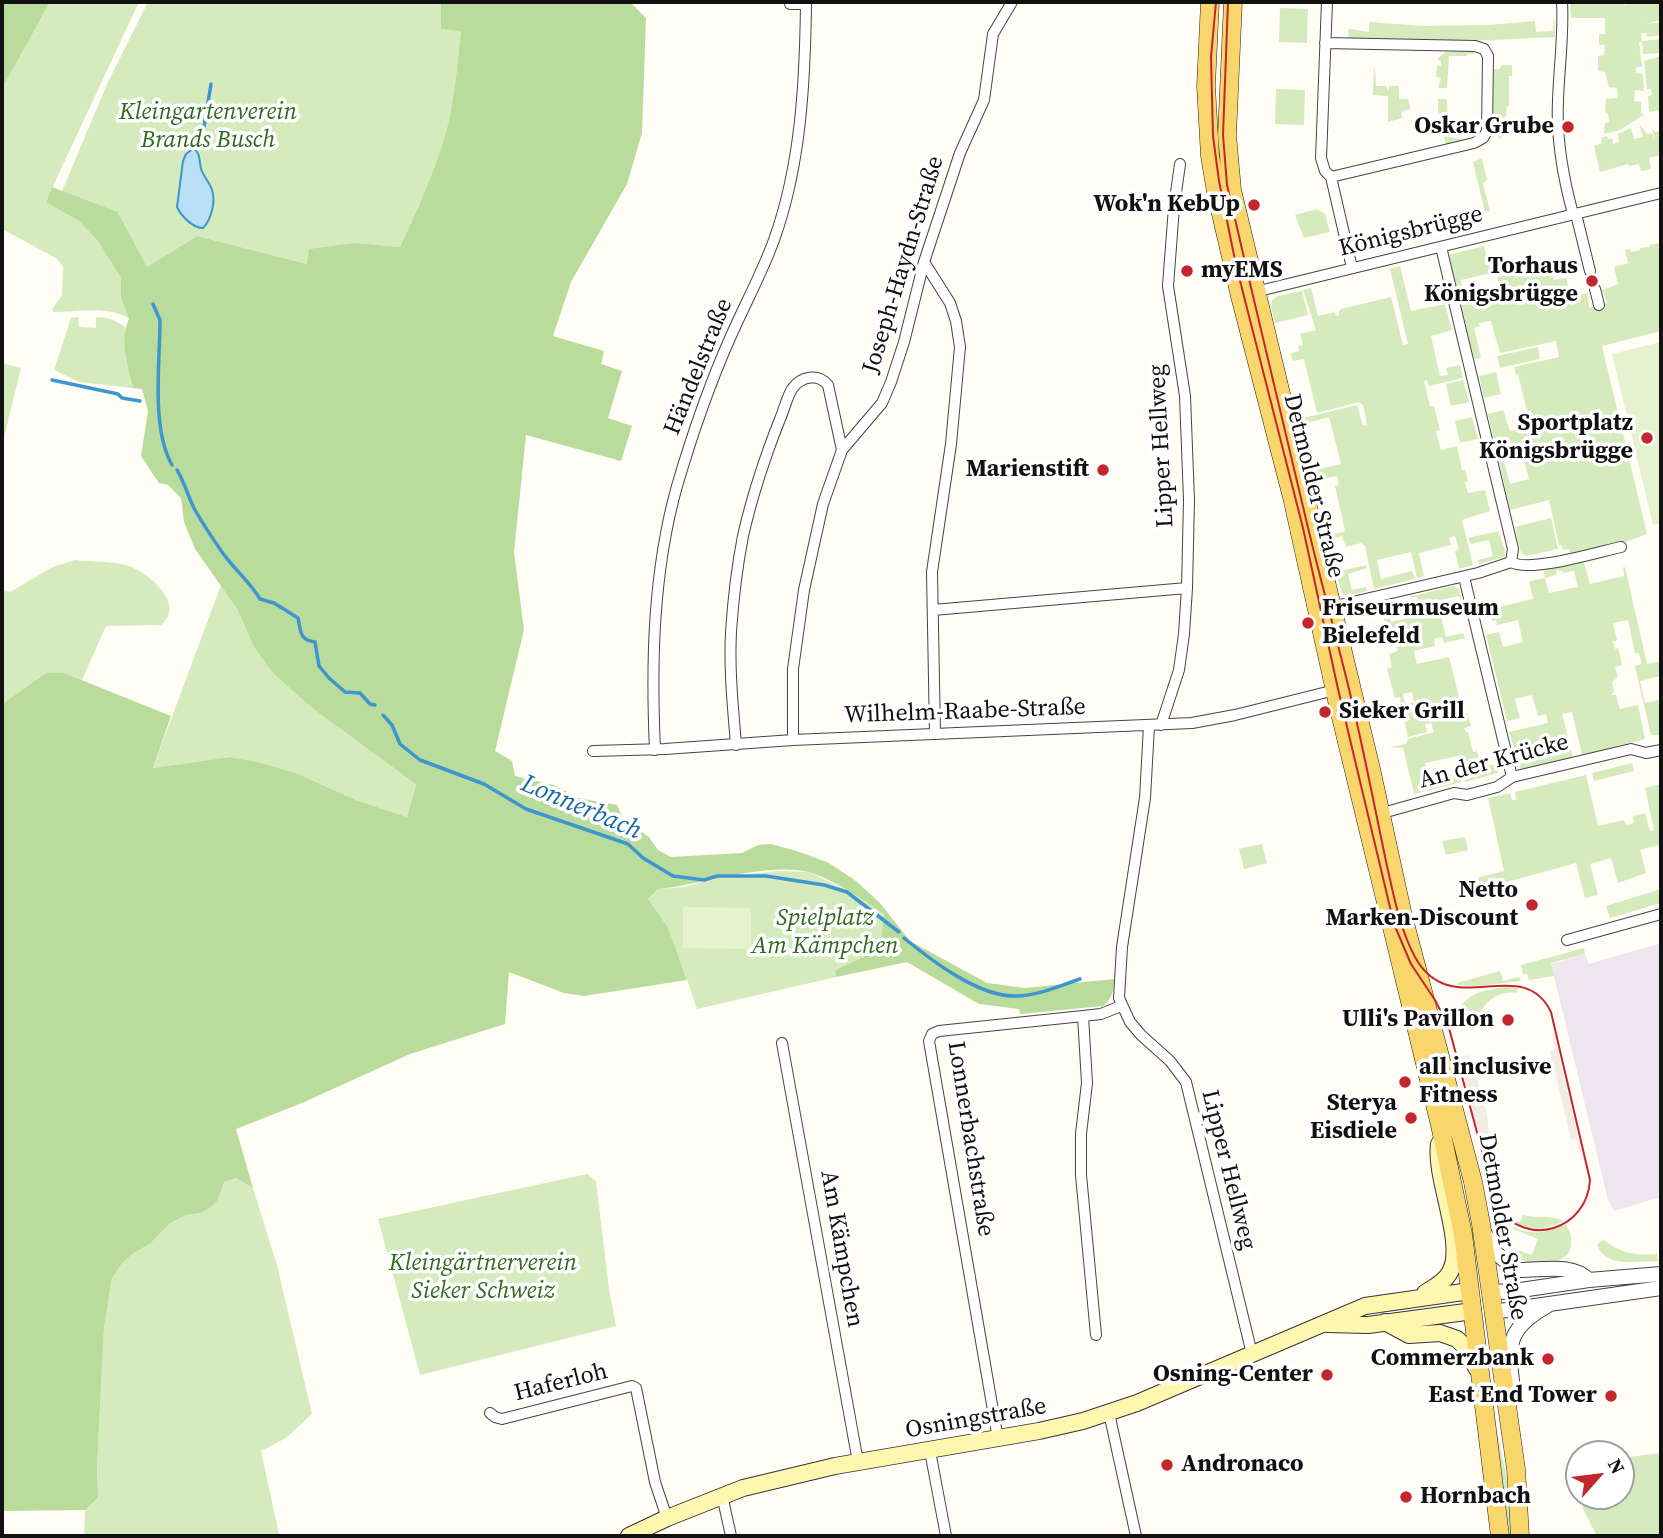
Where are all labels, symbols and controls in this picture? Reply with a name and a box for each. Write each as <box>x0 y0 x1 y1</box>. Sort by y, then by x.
park label: Kleingartenverein Brands Busch <box>119 99 297 155</box>
place label: Oskar Grube <box>1414 113 1554 141</box>
marker: Oskar Grube <box>1560 119 1576 135</box>
street label: Joseph-Haydn-Straße <box>857 153 951 377</box>
place label: Wok'n KebUp <box>1093 191 1240 219</box>
marker: Wok'n KebUp <box>1246 197 1262 213</box>
street label: Königsbrügge <box>1336 200 1486 264</box>
place label: Torhaus Königsbrügge <box>1424 253 1578 309</box>
place label: myEMS <box>1201 257 1283 285</box>
marker: myEMS <box>1179 263 1195 279</box>
marker: Torhaus Königsbrügge <box>1584 273 1600 289</box>
street label: Händelstraße <box>659 295 739 439</box>
street label: Lipper Hellweg <box>1143 363 1181 529</box>
street label: Detmolder Straße <box>1276 391 1350 581</box>
place label: Sportplatz Königsbrügge <box>1479 410 1633 466</box>
marker: Sportplatz Königsbrügge <box>1639 430 1655 446</box>
place label: Marienstift <box>966 456 1089 484</box>
marker: Marienstift <box>1095 462 1111 478</box>
place label: Friseurmuseum Bielefeld <box>1322 595 1499 651</box>
marker: Friseurmuseum Bielefeld <box>1300 615 1316 631</box>
street label: Wilhelm-Raabe-Straße <box>844 693 1086 731</box>
place label: Sieker Grill <box>1339 698 1465 726</box>
marker: Sieker Grill <box>1317 704 1333 720</box>
street label: An der Krücke <box>1416 728 1572 796</box>
water label: Lonnerbach <box>516 769 646 847</box>
place label: Netto Marken-Discount <box>1326 877 1518 933</box>
marker: Netto Marken-Discount <box>1524 897 1540 913</box>
park label: Spielplatz Am Kämpchen <box>752 905 898 961</box>
place label: Ulli's Pavillon <box>1342 1006 1494 1034</box>
marker: Ulli's Pavillon <box>1500 1012 1516 1028</box>
street label: Lonnerbachstraße <box>940 1039 1000 1239</box>
place label: all inclusive Fitness <box>1419 1054 1552 1110</box>
marker: all inclusive Fitness <box>1397 1074 1413 1090</box>
street label: Lipper Hellweg <box>1194 1087 1262 1253</box>
place label: Sterya Eisdiele <box>1310 1090 1397 1146</box>
marker: Sterya Eisdiele <box>1403 1110 1419 1126</box>
street label: Detmolder Straße <box>1471 1132 1533 1322</box>
street label: Am Kämpchen <box>813 1168 869 1330</box>
park label: Kleingärtnerverein Sieker Schweiz <box>389 1250 577 1306</box>
place label: Commerzbank <box>1371 1345 1534 1373</box>
marker: Commerzbank <box>1540 1351 1556 1367</box>
street label: Haferloh <box>511 1357 611 1409</box>
place label: Osning-Center <box>1153 1361 1313 1389</box>
marker: Osning-Center <box>1319 1367 1335 1383</box>
place label: East End Tower <box>1428 1382 1597 1410</box>
marker: East End Tower <box>1603 1388 1619 1404</box>
street label: Osningstraße <box>903 1392 1049 1446</box>
north arrow <box>1565 1440 1635 1510</box>
place label: Andronaco <box>1181 1451 1304 1479</box>
text: N <box>1602 1454 1632 1478</box>
marker: Andronaco <box>1159 1457 1175 1473</box>
place label: Hornbach <box>1420 1483 1531 1511</box>
marker: Hornbach <box>1398 1489 1414 1505</box>

